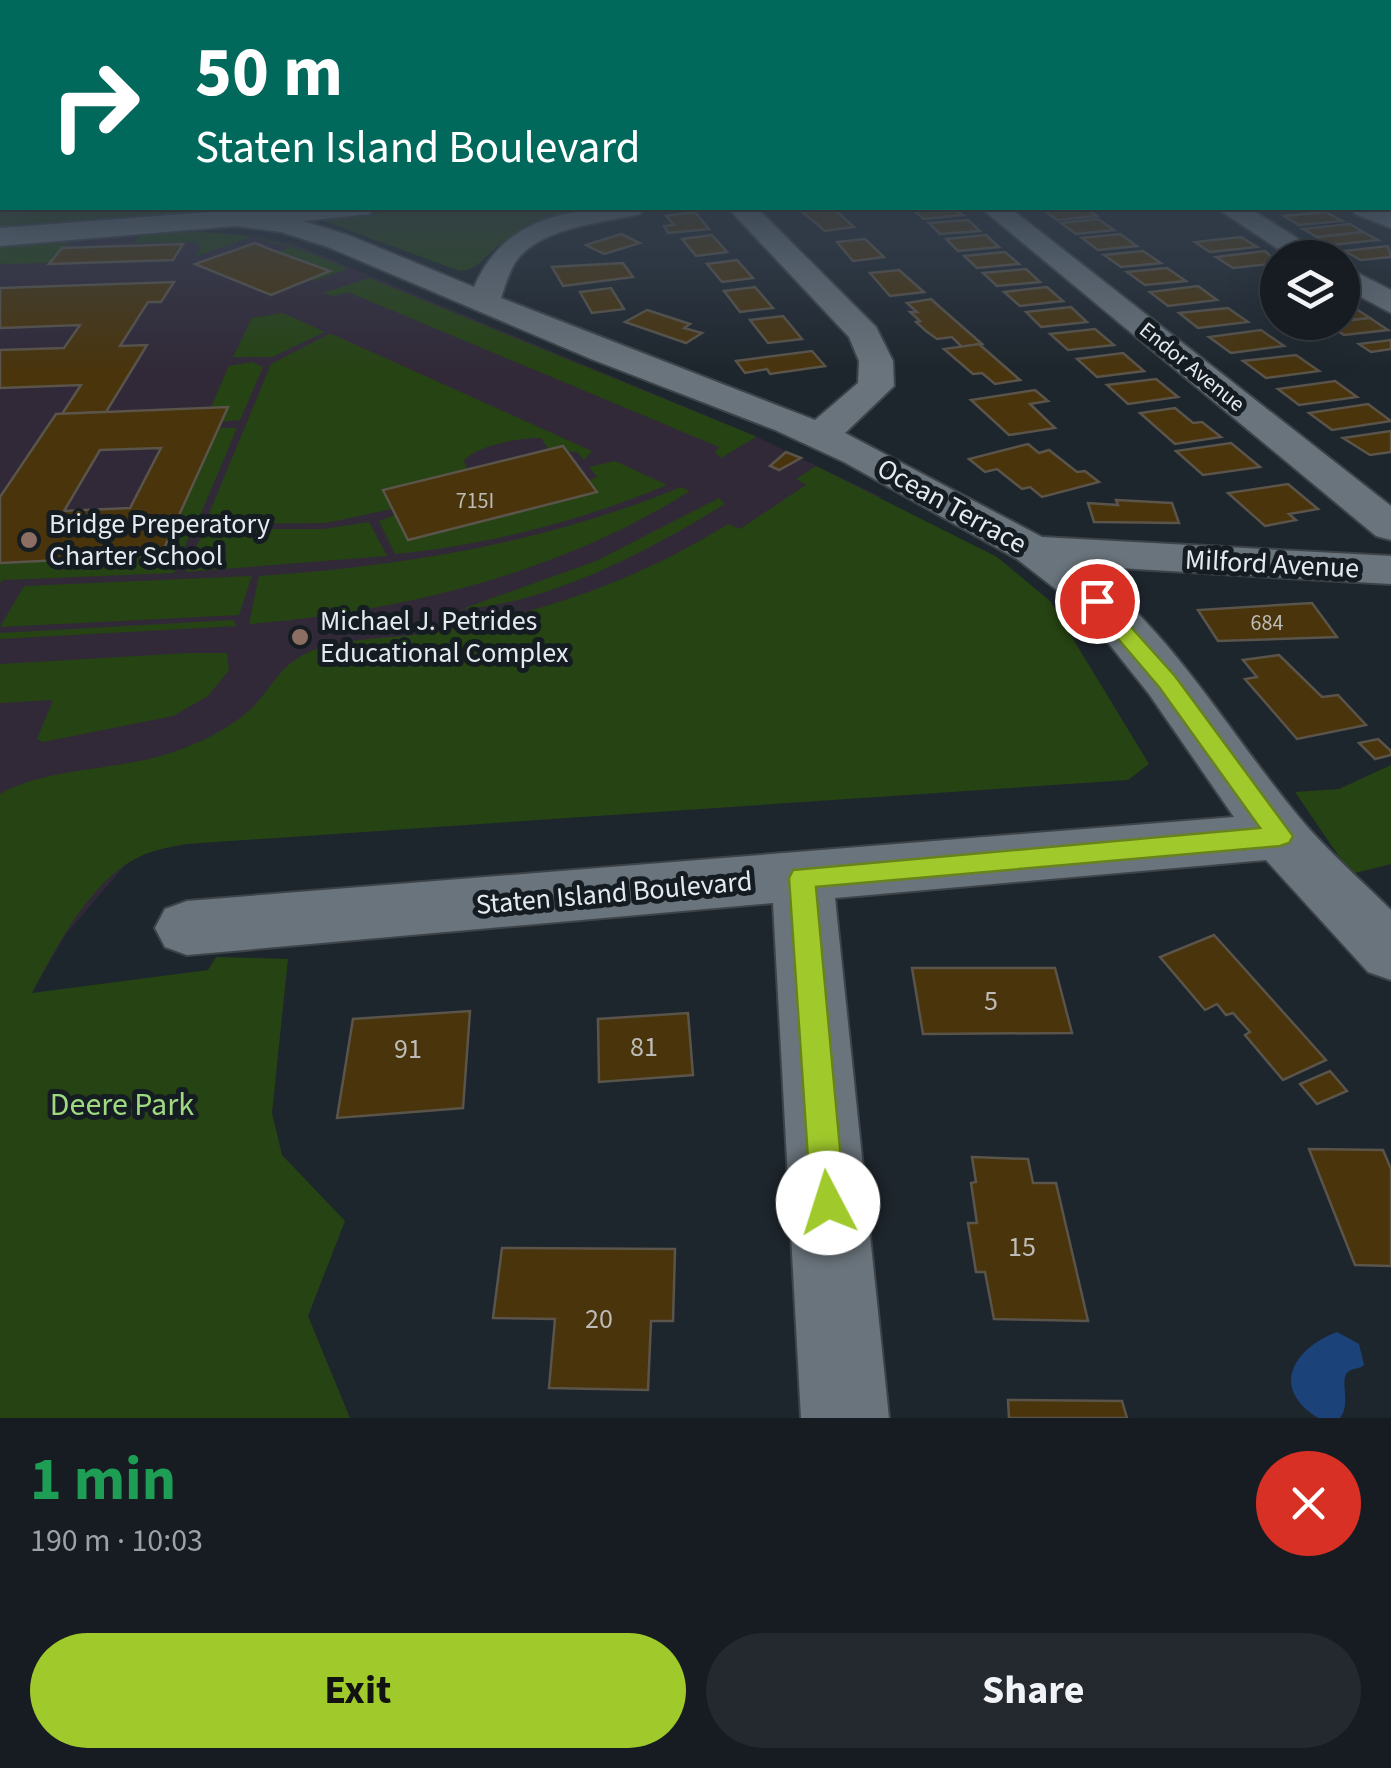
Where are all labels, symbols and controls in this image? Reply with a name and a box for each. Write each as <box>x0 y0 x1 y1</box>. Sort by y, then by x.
text: 50 m <box>195 23 343 123</box>
icon: right <box>30 40 160 170</box>
text: Staten Island Boulevard <box>195 116 641 180</box>
map controls <box>1260 240 1360 340</box>
button: layers <box>1260 240 1360 340</box>
street label: Endor Avenue <box>1132 314 1252 420</box>
street label: Ocean Terrace <box>870 448 1034 564</box>
house number: 715I <box>456 485 494 517</box>
place label: Bridge Preperatory Charter School <box>49 504 270 576</box>
marker: Bridge Preperatory Charter School <box>18 529 40 551</box>
street label: Milford Avenue <box>1184 539 1360 589</box>
pin <box>1055 559 1140 644</box>
icon: arrive <box>1070 574 1125 629</box>
place label: Michael J. Petrides Educational Complex <box>320 601 569 673</box>
house number: 684 <box>1251 607 1283 639</box>
marker: Michael J. Petrides Educational Complex <box>289 626 311 648</box>
street label: Staten Island Boulevard <box>474 861 754 925</box>
house number: 5 <box>984 981 998 1021</box>
house number: 81 <box>630 1027 658 1067</box>
house number: 91 <box>394 1029 422 1069</box>
park label: Deere Park <box>50 1082 194 1128</box>
position arrow <box>776 1151 880 1255</box>
house number: 15 <box>1008 1227 1036 1267</box>
house number: 20 <box>585 1299 613 1339</box>
text: 1 min <box>30 1438 176 1523</box>
button: close <box>1256 1451 1361 1556</box>
text: 190 m · 10:03 <box>30 1518 203 1564</box>
button: Exit <box>30 1633 686 1748</box>
button: Share <box>706 1633 1361 1748</box>

